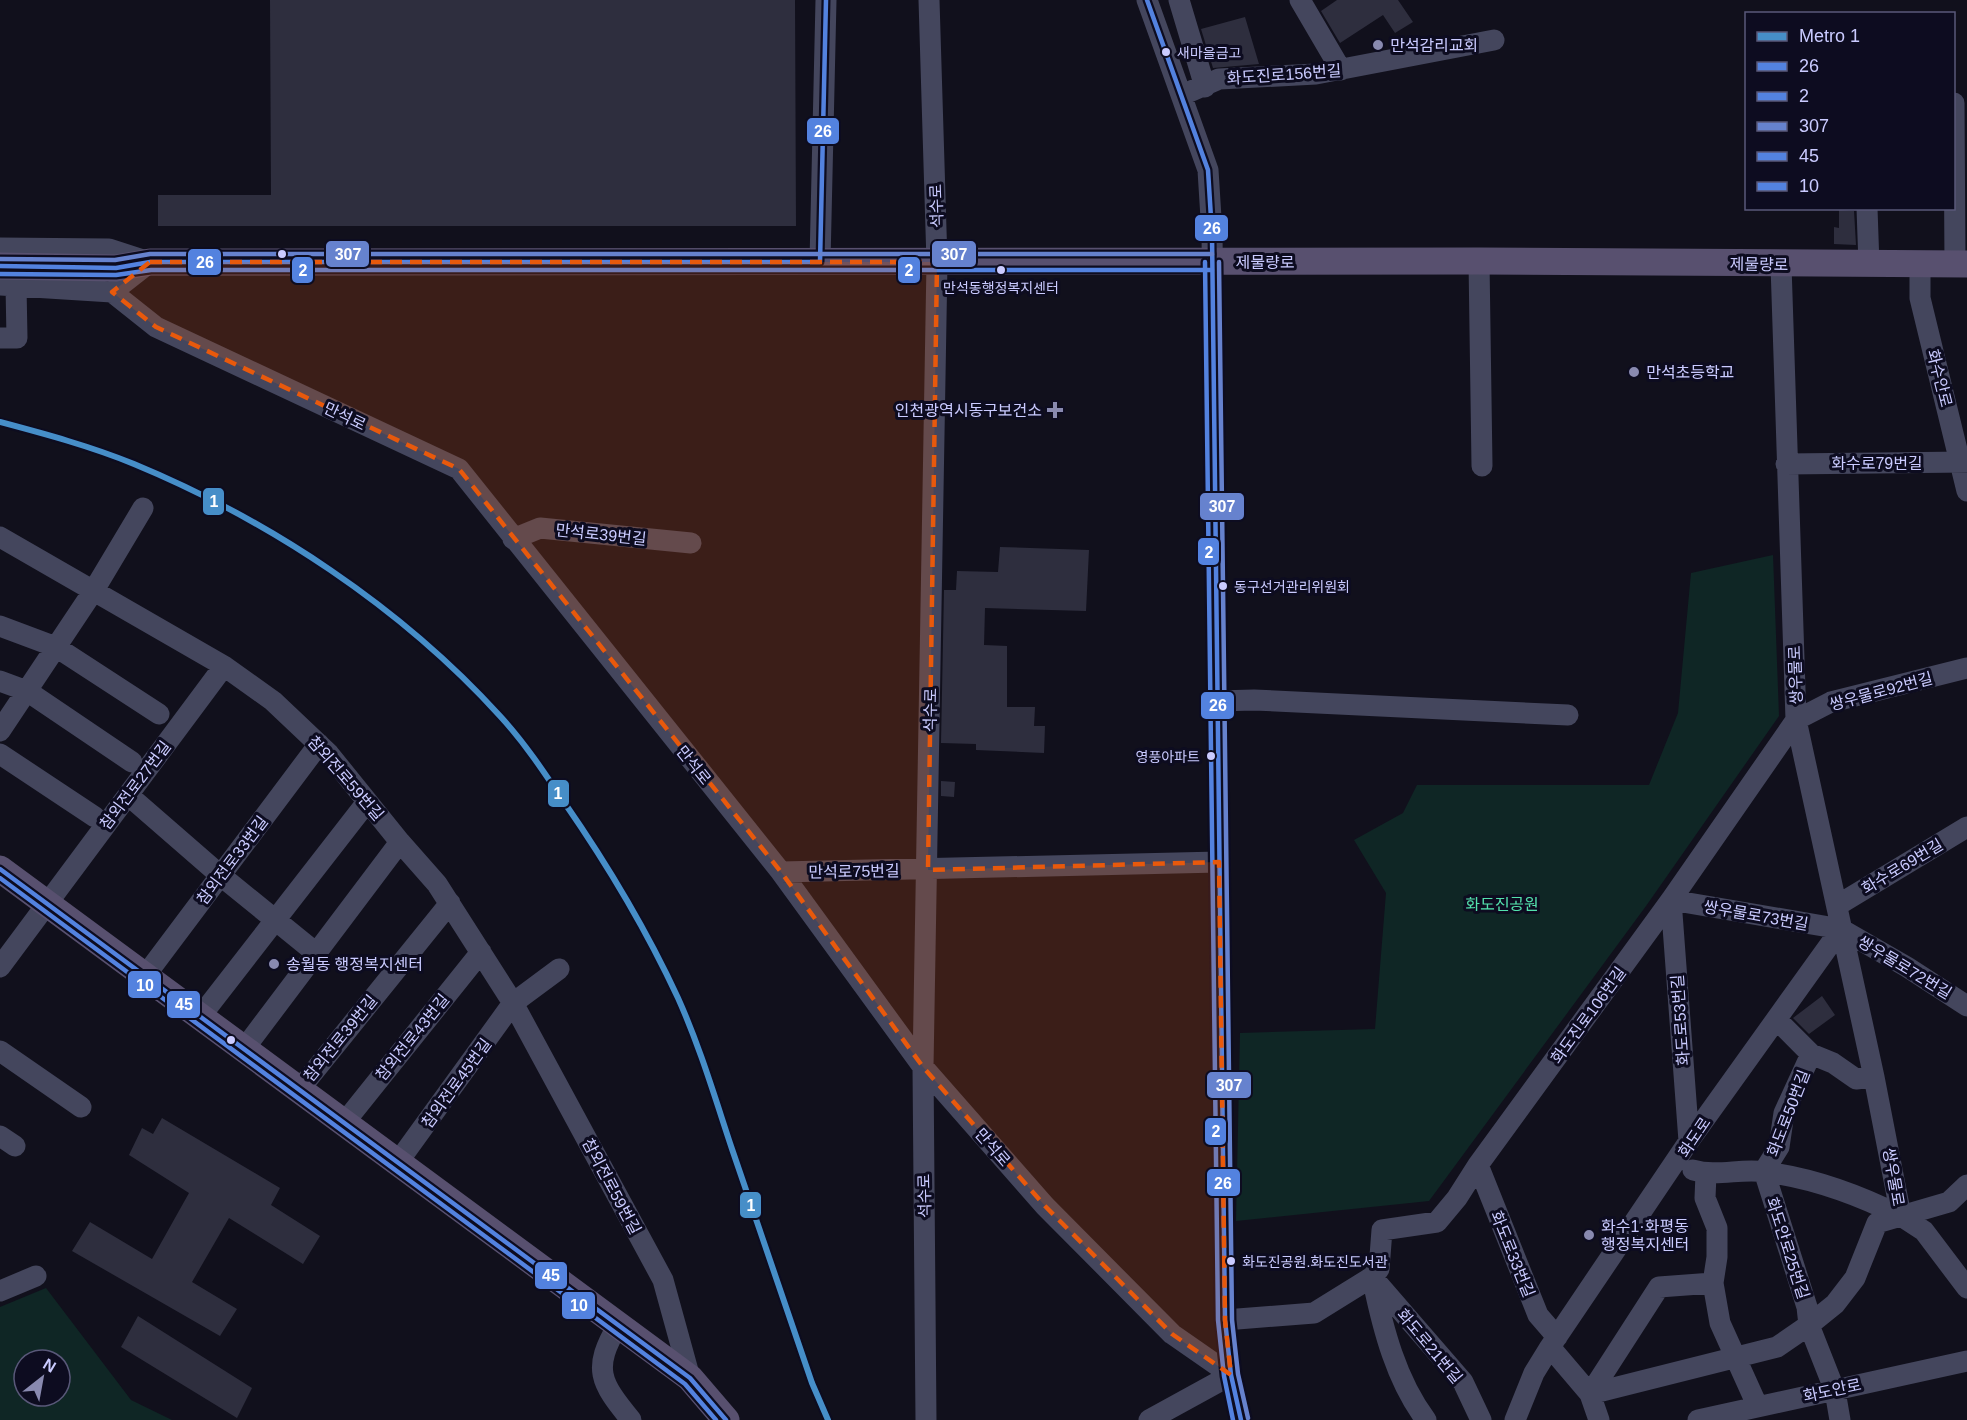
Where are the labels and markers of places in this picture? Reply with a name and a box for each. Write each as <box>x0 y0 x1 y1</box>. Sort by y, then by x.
place label: 만석감리교회 <box>1390 37 1478 54</box>
marker: 만석감리교회 <box>1371 38 1385 52</box>
place label: 새마을금고 <box>1177 45 1242 61</box>
marker: 새마을금고 <box>1160 46 1172 58</box>
unlabelled marker <box>276 248 288 260</box>
marker: 만석동행정복지센터 <box>995 264 1007 276</box>
place label: 만석동행정복지센터 <box>943 280 1059 296</box>
place label: 만석초등학교 <box>1646 364 1734 381</box>
marker: 만석초등학교 <box>1627 365 1641 379</box>
marker: 인천광역시동구보건소 <box>1046 401 1064 419</box>
place label: 인천광역시동구보건소 <box>895 402 1042 419</box>
place label: 동구선거관리위원회 <box>1234 579 1350 595</box>
marker: 동구선거관리위원회 <box>1217 580 1229 592</box>
place label: 영풍아파트 <box>1136 749 1200 765</box>
marker: 영풍아파트 <box>1205 750 1217 762</box>
place label: 송월동 행정복지센터 <box>286 956 423 973</box>
marker: 송월동 행정복지센터 <box>267 957 281 971</box>
unlabelled marker <box>225 1034 237 1046</box>
place label: 화수1·화평동 행정복지센터 <box>1601 1218 1689 1253</box>
marker: 화수1·화평동 행정복지센터 <box>1582 1228 1596 1242</box>
place label: 화도진공원.화도진도서관 <box>1242 1254 1388 1270</box>
marker: 화도진공원.화도진도서관 <box>1225 1255 1237 1267</box>

